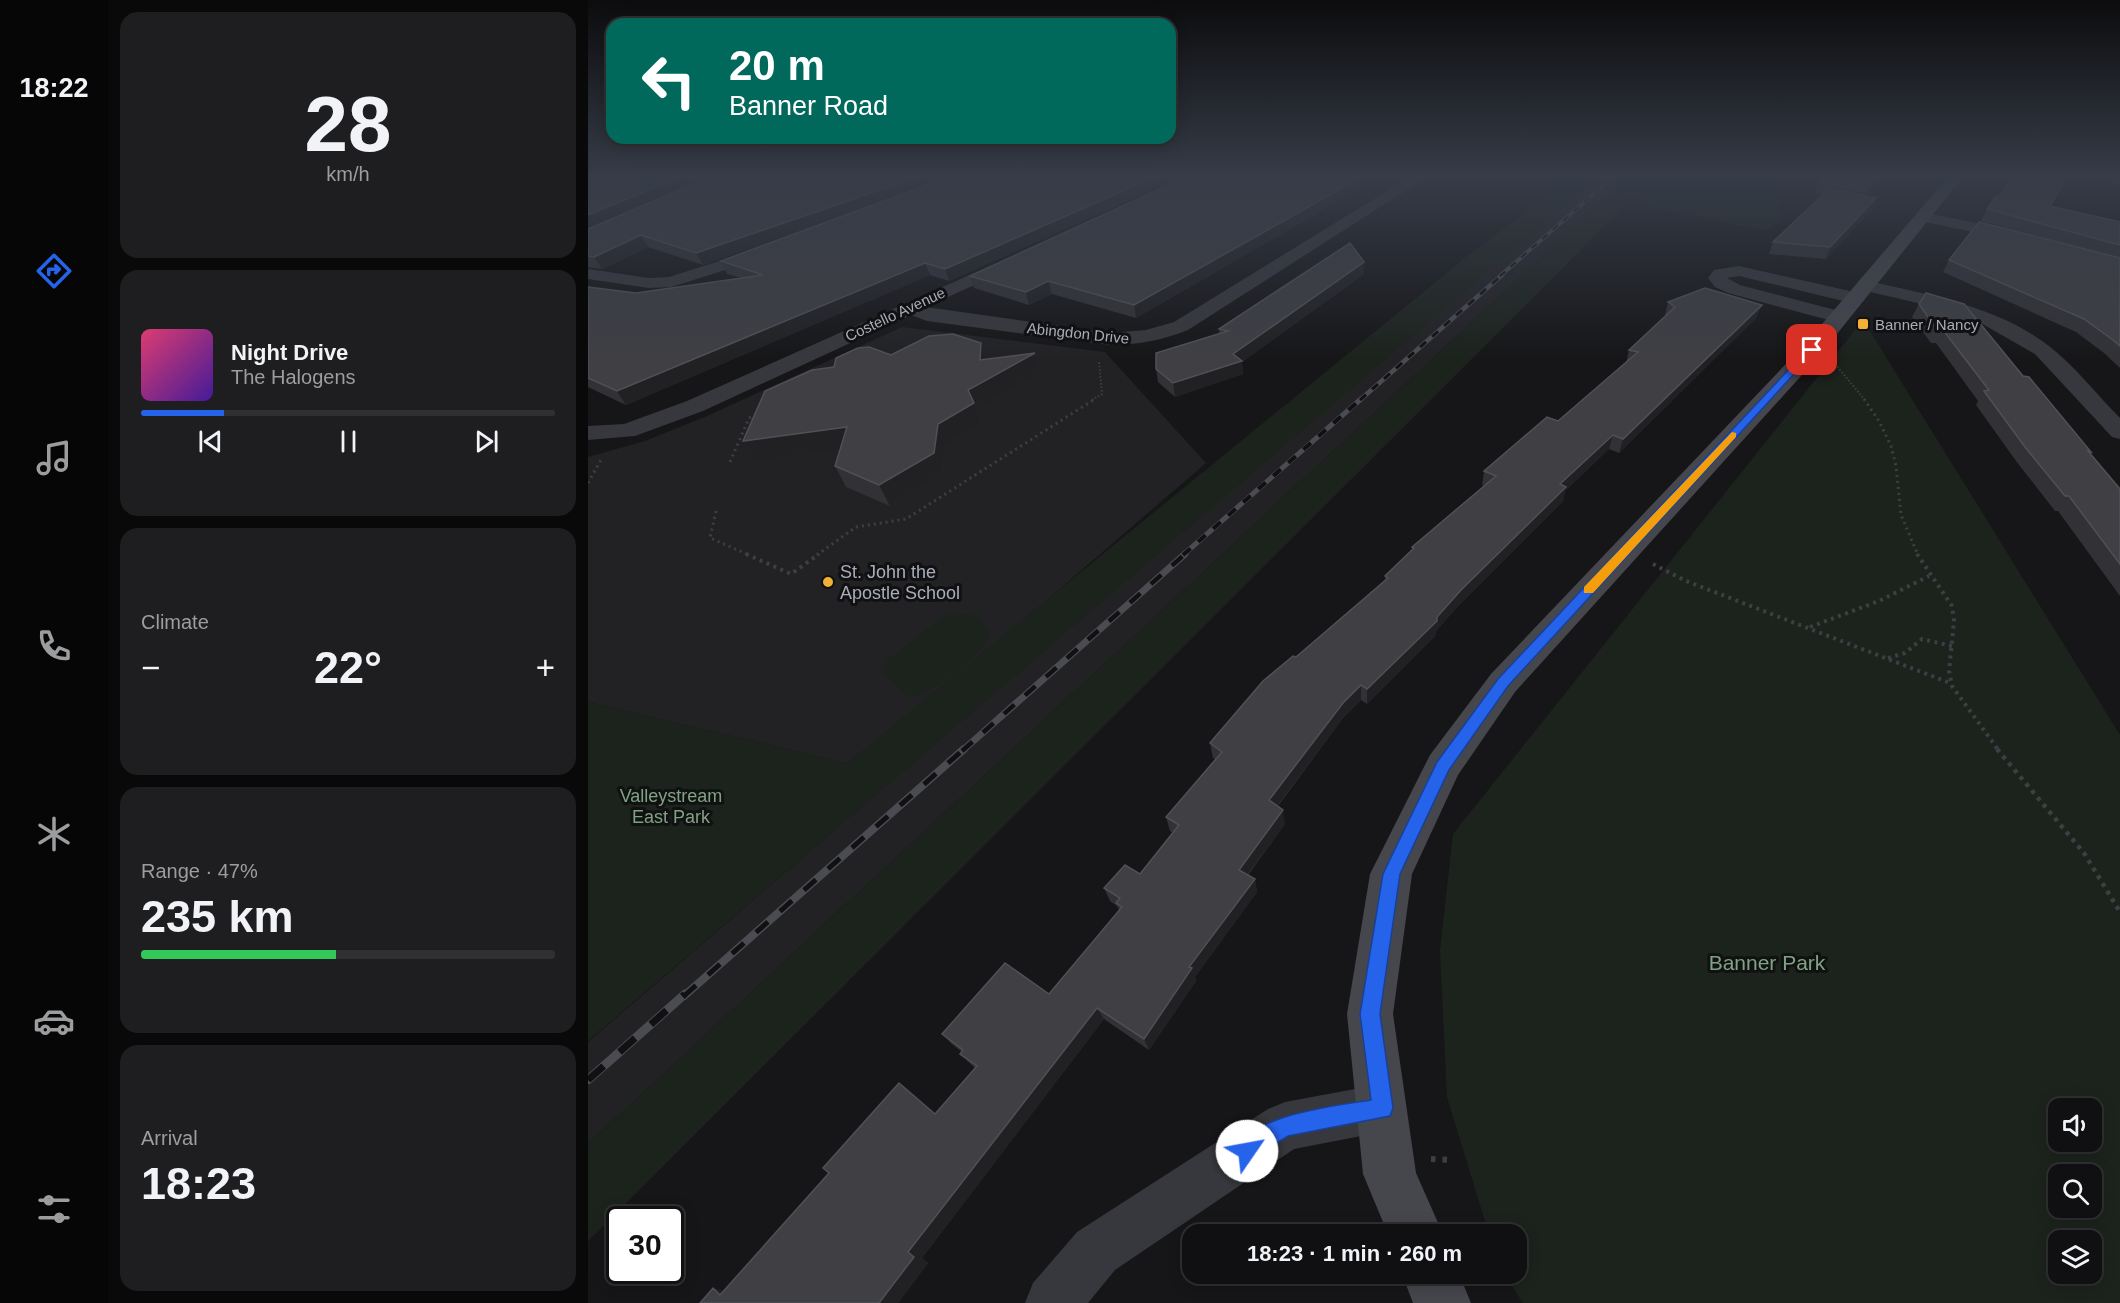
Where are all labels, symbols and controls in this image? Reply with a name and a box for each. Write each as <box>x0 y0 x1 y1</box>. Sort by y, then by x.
icon: left <box>630 42 708 120</box>
text: 20 m <box>729 42 825 89</box>
text: 18:22 <box>19 73 89 103</box>
text: 28 <box>305 80 391 168</box>
text: Banner Road <box>729 91 888 121</box>
text: km/h <box>326 163 370 185</box>
icon: directions <box>33 250 75 292</box>
street label: Costello Avenue <box>842 283 948 345</box>
place label: Banner / Nancy <box>1875 316 1979 333</box>
marker: Banner / Nancy <box>1856 317 1870 331</box>
street label: Abingdon Drive <box>1026 319 1130 347</box>
pin <box>1786 324 1837 375</box>
icon: arrive <box>1795 333 1828 366</box>
text: Night Drive <box>231 340 348 365</box>
text: The Halogens <box>231 366 356 388</box>
icon: previous <box>194 425 227 458</box>
icon: pause <box>332 425 365 458</box>
icon: next <box>470 425 503 458</box>
icon: music <box>33 437 75 479</box>
place label: St. John the Apostle School <box>840 562 960 603</box>
marker: St. John the Apostle School <box>821 575 835 589</box>
text: Climate <box>141 611 209 633</box>
icon: phone <box>33 625 75 667</box>
text: 22° <box>314 642 382 693</box>
text: − <box>141 649 160 686</box>
text: + <box>536 649 555 686</box>
park label: Valleystream East Park <box>620 786 722 827</box>
icon: climate <box>33 813 75 855</box>
text: Range · 47% <box>141 860 258 882</box>
text: 235 km <box>141 891 294 942</box>
park label: Banner Park <box>1709 951 1826 974</box>
icon: car <box>33 1000 75 1042</box>
map controls <box>2048 1098 2102 1284</box>
button: sound <box>2048 1098 2102 1152</box>
position arrow <box>1215 1119 1279 1183</box>
text: Arrival <box>141 1127 198 1149</box>
text: 18:23 <box>141 1158 256 1209</box>
button: search <box>2048 1164 2102 1218</box>
icon: filters <box>33 1188 75 1230</box>
speed limit sign: 30 <box>606 1206 684 1284</box>
button: layers <box>2048 1230 2102 1284</box>
text: 18:23 · 1 min · 260 m <box>1247 1241 1462 1266</box>

